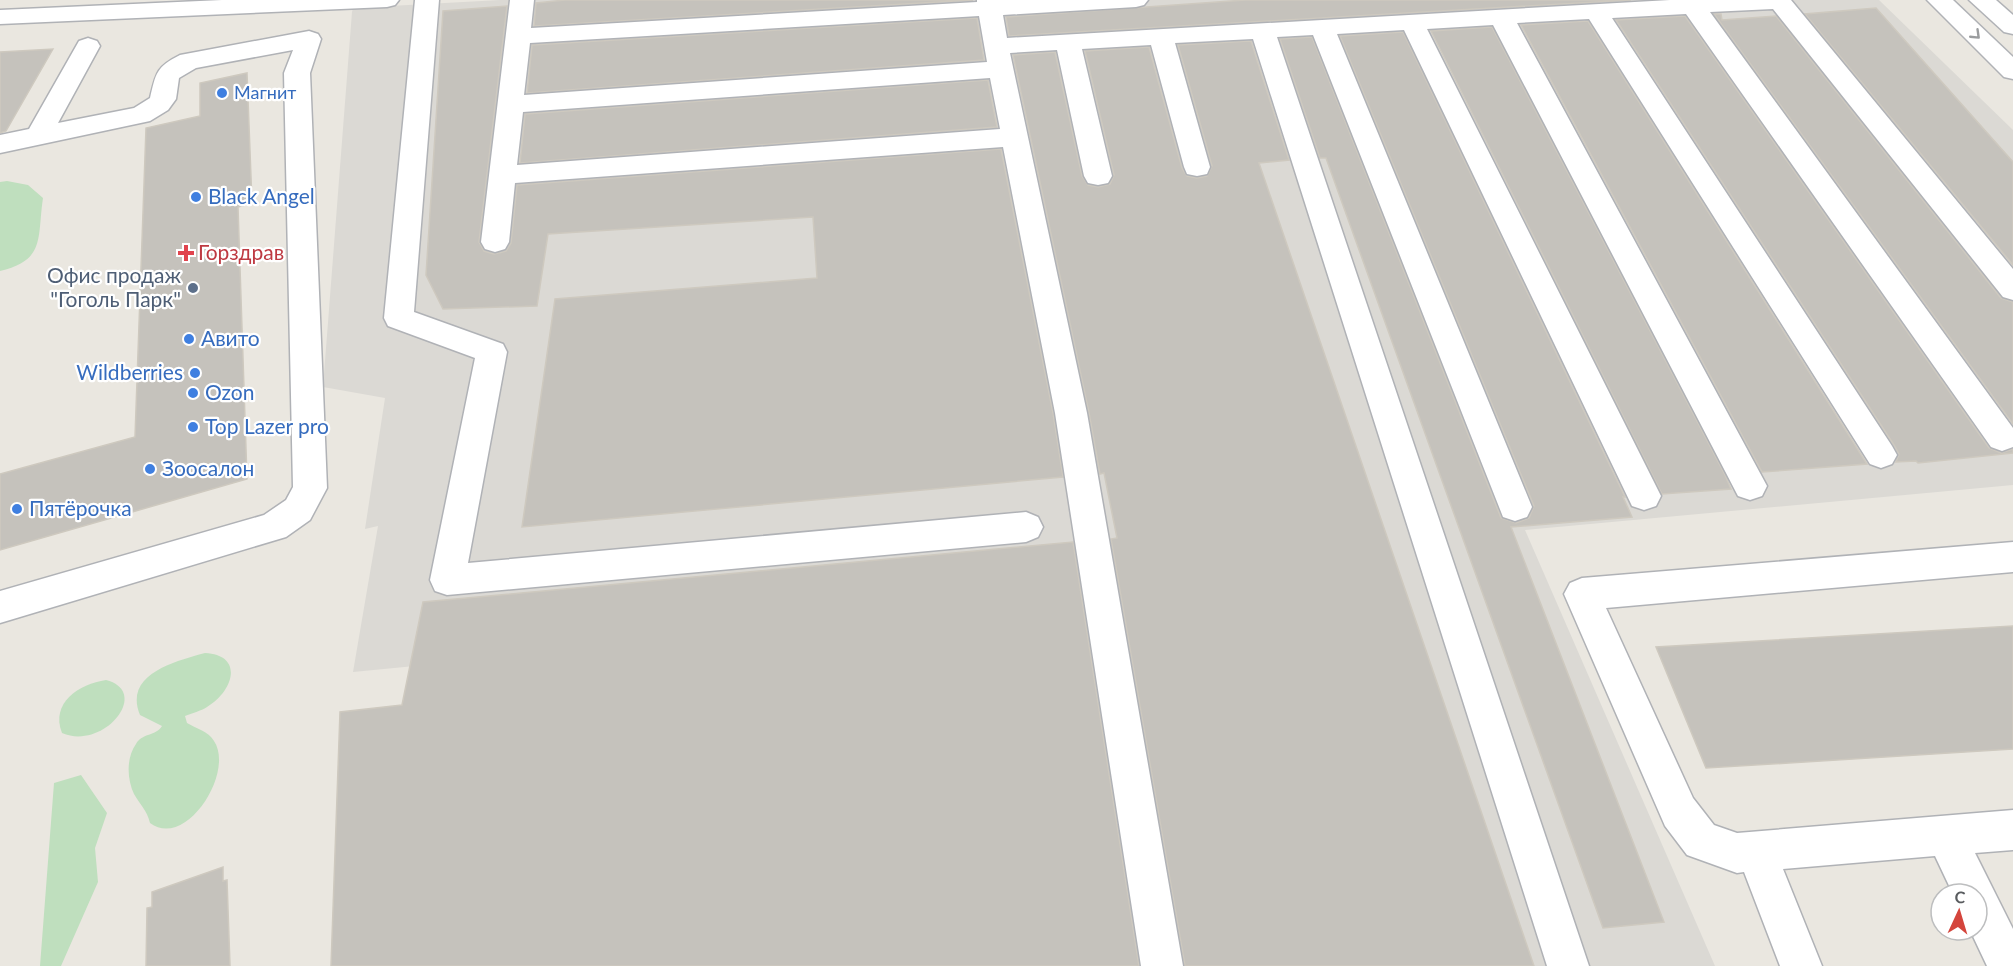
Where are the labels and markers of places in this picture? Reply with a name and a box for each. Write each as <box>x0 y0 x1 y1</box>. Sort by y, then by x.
place label: Магнит <box>234 81 296 103</box>
marker: Магнит <box>215 86 229 100</box>
place label: Black Angel <box>208 183 315 208</box>
marker: Black Angel <box>189 190 203 204</box>
place label: Горздрав <box>198 239 284 264</box>
marker: Горздрав <box>179 246 193 260</box>
place label: Офис продаж "Гоголь Парк" <box>47 262 181 311</box>
marker: Офис продаж "Гоголь Парк" <box>186 281 200 295</box>
place label: Авито <box>201 325 260 350</box>
marker: Авито <box>182 332 196 346</box>
place label: Wildberries <box>76 359 183 384</box>
marker: Wildberries <box>188 366 202 380</box>
place label: Ozon <box>205 379 255 404</box>
marker: Ozon <box>186 386 200 400</box>
place label: Top Lazer pro <box>205 413 329 438</box>
marker: Top Lazer pro <box>186 420 200 434</box>
place label: Зоосалон <box>162 455 254 480</box>
marker: Зоосалон <box>143 462 157 476</box>
place label: Пятёрочка <box>29 495 132 520</box>
marker: Пятёрочка <box>10 502 24 516</box>

